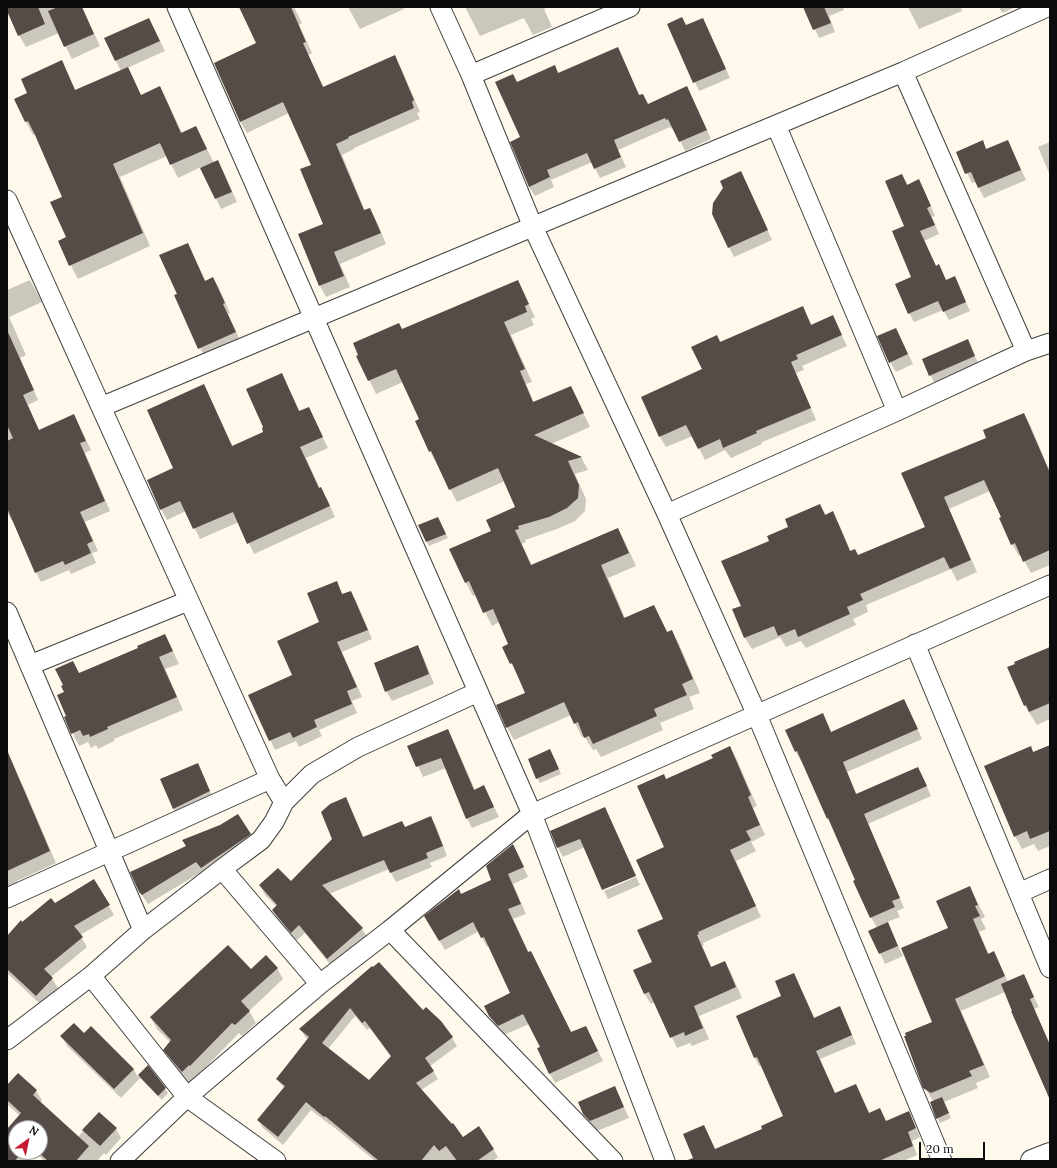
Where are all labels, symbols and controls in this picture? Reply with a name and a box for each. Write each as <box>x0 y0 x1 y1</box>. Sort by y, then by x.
north arrow <box>8 1120 48 1160</box>
text: N <box>27 1123 41 1139</box>
scale bar <box>921 1134 987 1160</box>
text: 20 m <box>926 1141 954 1156</box>

